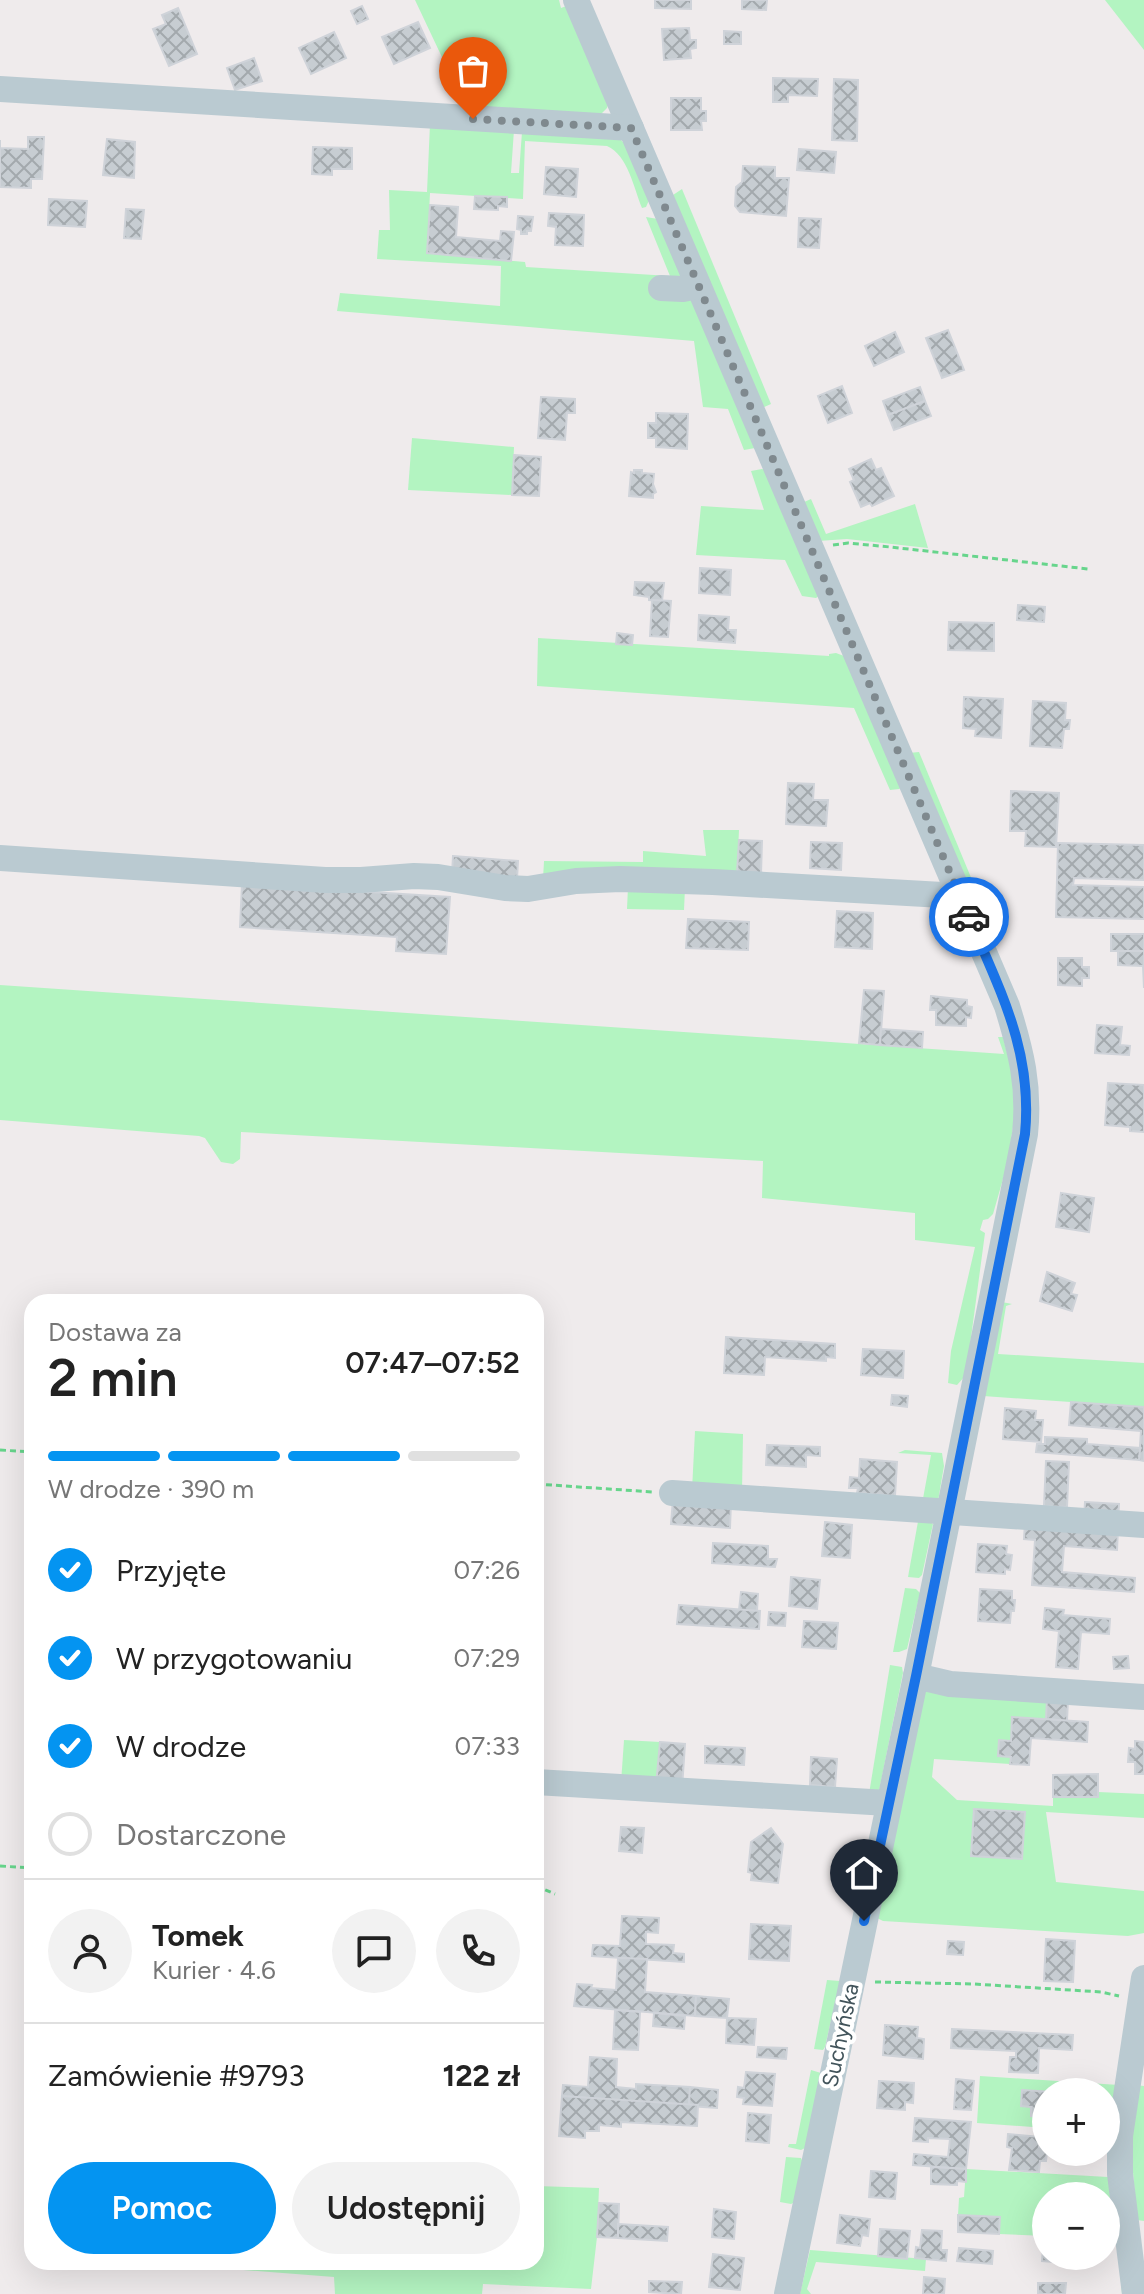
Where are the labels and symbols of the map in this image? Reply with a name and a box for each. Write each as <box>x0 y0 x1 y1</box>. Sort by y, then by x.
pin <box>439 37 507 119</box>
courier <box>929 877 1009 957</box>
pin <box>830 1839 898 1921</box>
street label: Suchyńska <box>816 1981 865 2090</box>

